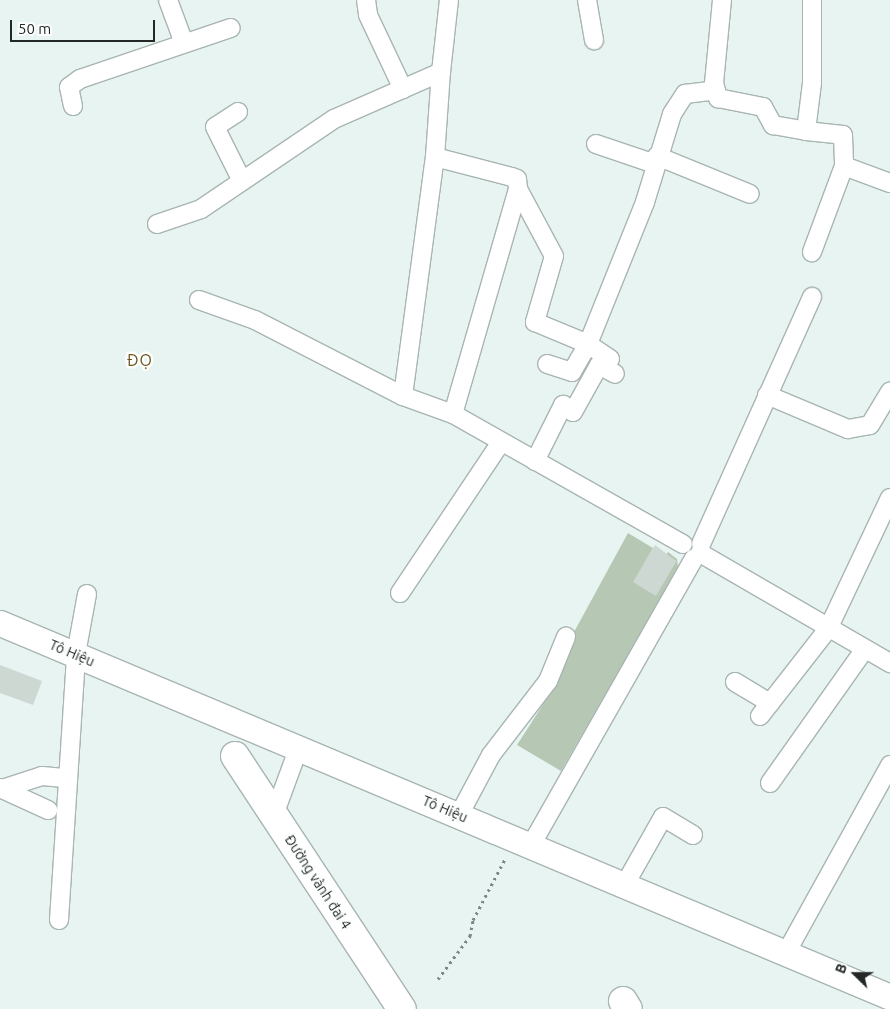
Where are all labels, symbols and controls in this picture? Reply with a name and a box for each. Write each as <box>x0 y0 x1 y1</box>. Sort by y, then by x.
scale bar <box>12 10 158 42</box>
text: 50 m <box>18 20 51 37</box>
district label: ĐỌ <box>127 350 153 370</box>
street label: Tô Hiệu <box>47 636 97 670</box>
street label: Tô Hiệu <box>420 792 470 826</box>
street label: Đường vành đai 4 <box>281 832 355 932</box>
north arrow <box>830 949 880 999</box>
text: B <box>832 961 850 976</box>

